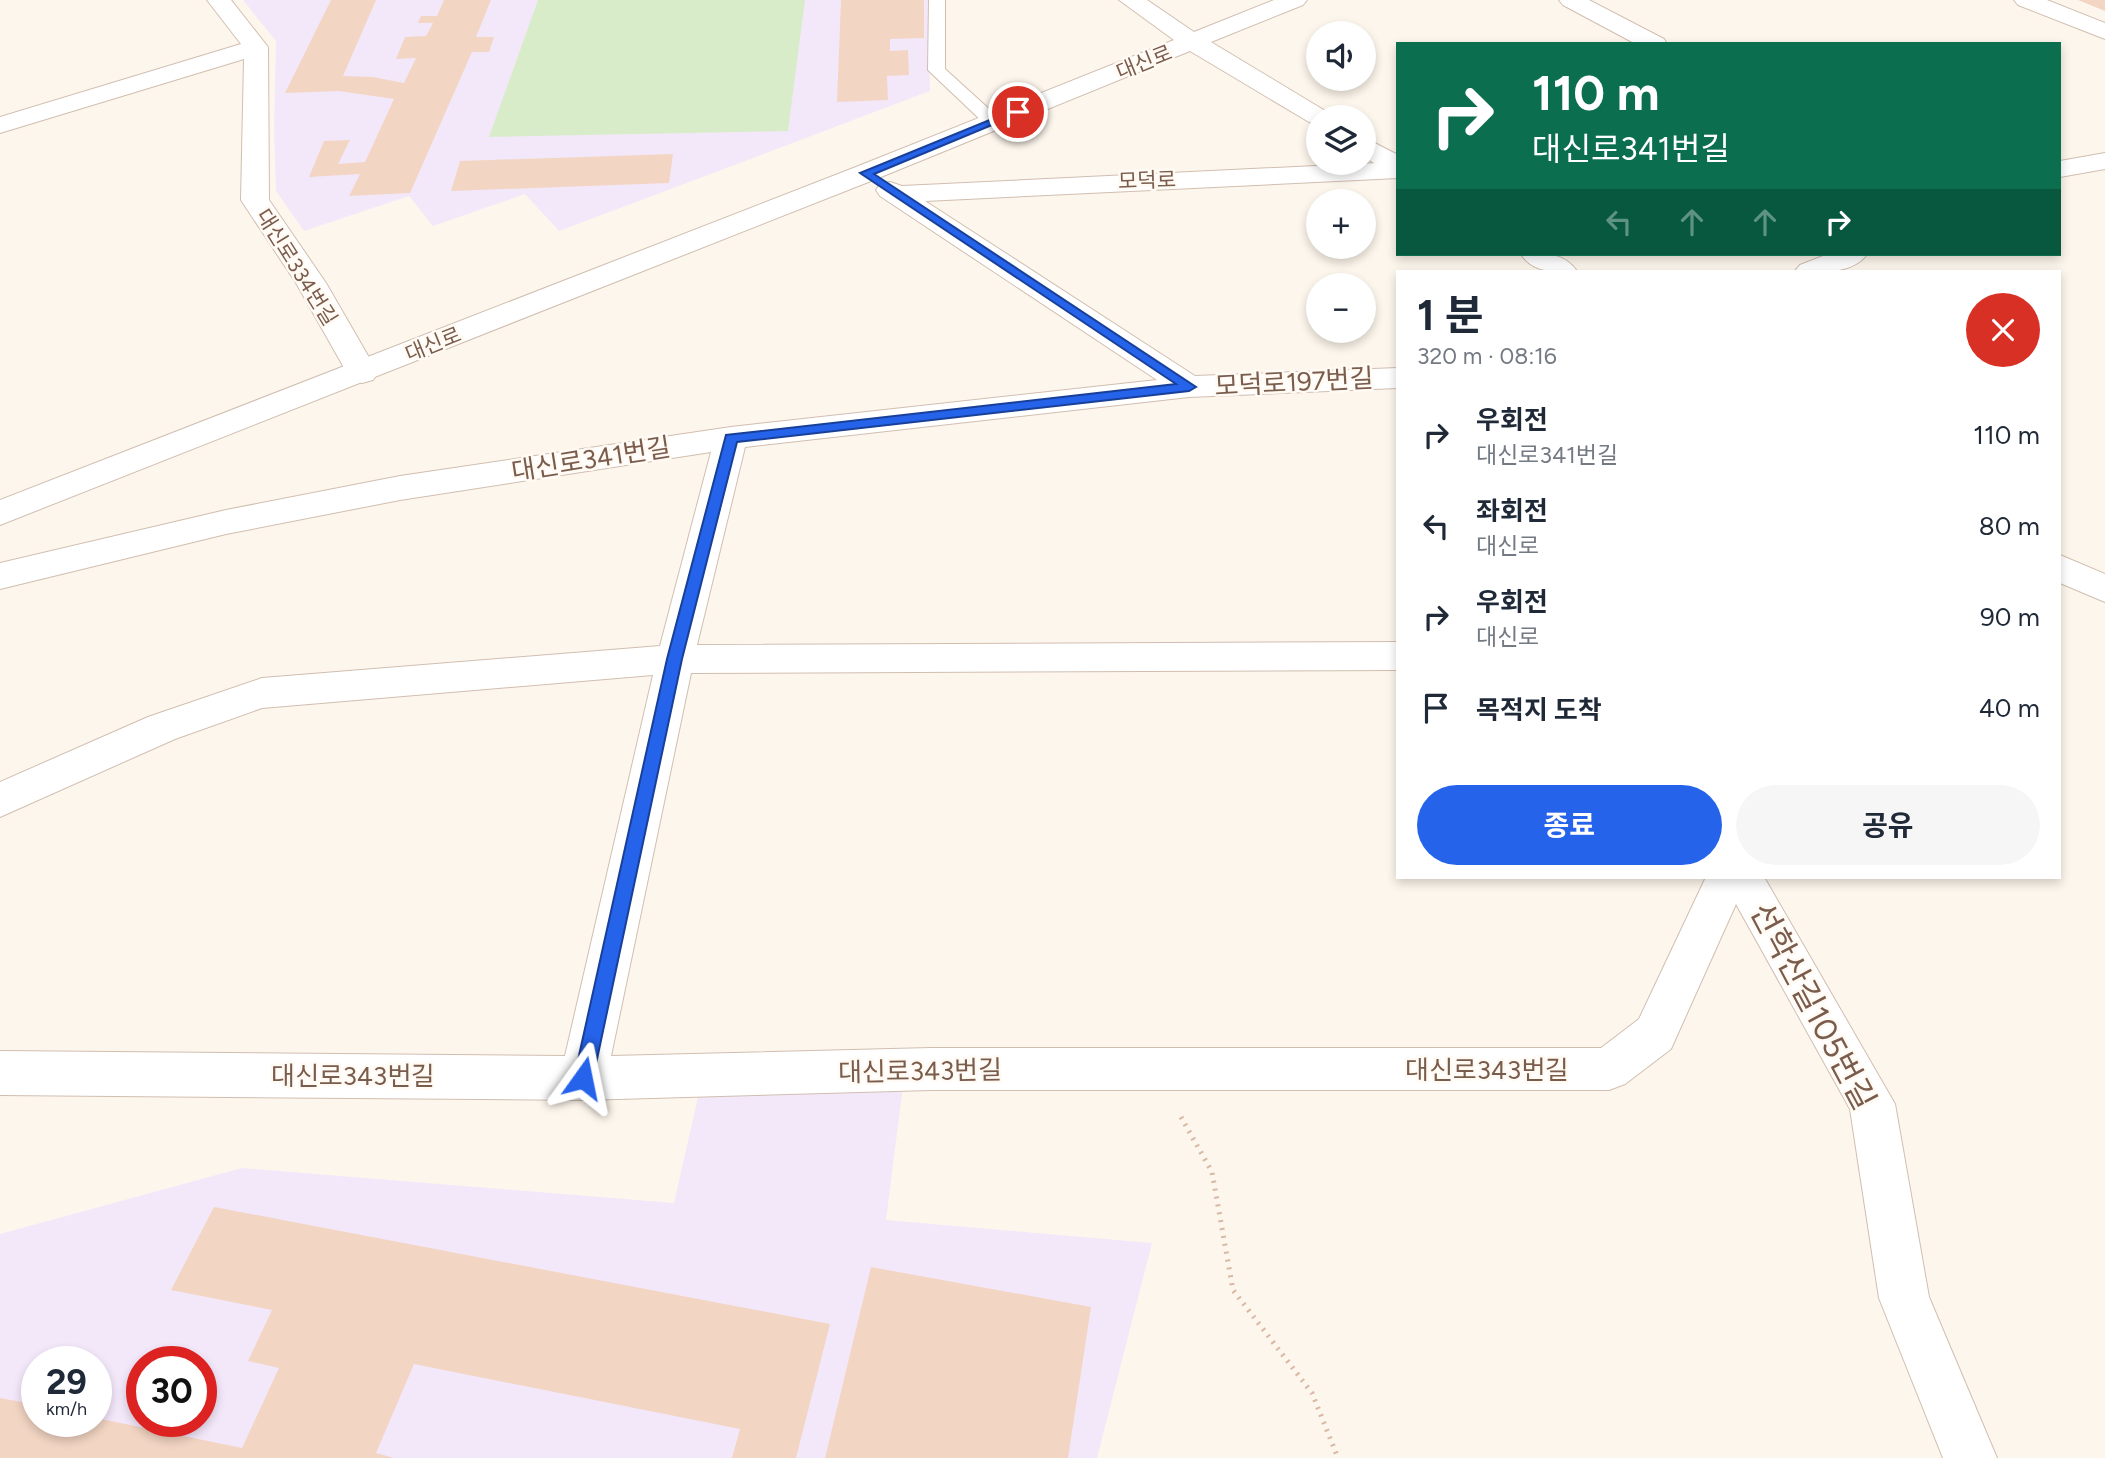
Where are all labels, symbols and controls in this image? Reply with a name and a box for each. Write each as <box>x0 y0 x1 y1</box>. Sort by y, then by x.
map controls <box>1306 21 1376 343</box>
button: sound <box>1306 21 1376 91</box>
street label: 대신로 <box>1112 40 1176 84</box>
text: 110 m <box>1532 63 1660 122</box>
icon: right <box>1417 70 1508 161</box>
pin <box>988 82 1048 142</box>
icon: arrive <box>999 93 1037 131</box>
button: layers <box>1306 105 1376 175</box>
text: 대신로341번길 <box>1532 130 1730 168</box>
street label: 모덕로 <box>1118 166 1176 194</box>
button: + <box>1306 189 1376 259</box>
icon: left <box>1600 203 1638 241</box>
icon: ahead <box>1673 203 1711 241</box>
icon: ahead <box>1746 203 1784 241</box>
icon: right <box>1819 203 1857 241</box>
street label: 대신로334번길 <box>251 204 343 330</box>
button: − <box>1306 273 1376 343</box>
text: 1 분 <box>1417 290 1483 341</box>
button: close <box>1966 293 2040 367</box>
street label: 대신로 <box>401 322 465 366</box>
text: 320 m · 08:16 <box>1417 342 1557 370</box>
street label: 모덕로197번길 <box>1214 362 1374 402</box>
text: 우회전 <box>1476 404 1548 436</box>
icon: right <box>1417 416 1455 454</box>
text: 110 m <box>1973 419 2040 451</box>
street label: 대신로341번길 <box>509 431 673 487</box>
text: 대신로341번길 <box>1476 441 1618 469</box>
text: 좌회전 <box>1476 495 1548 527</box>
icon: left <box>1417 507 1455 545</box>
text: 80 m <box>1979 510 2040 542</box>
text: 대신로 <box>1476 532 1539 560</box>
text: 우회전 <box>1476 586 1548 618</box>
icon: right <box>1417 598 1455 636</box>
text: 90 m <box>1980 601 2040 633</box>
text: 대신로 <box>1476 623 1539 651</box>
icon: arrive <box>1417 689 1455 727</box>
text: 40 m <box>1979 692 2040 724</box>
text: 목적지 도착 <box>1476 694 1602 726</box>
button: 종료 <box>1417 785 1722 865</box>
button: 공유 <box>1736 785 2040 865</box>
street label: 선학산길105번길 <box>1743 896 1883 1116</box>
position arrow <box>546 1041 620 1115</box>
street label: 대신로343번길 <box>838 1054 1002 1088</box>
street label: 대신로343번길 <box>1405 1054 1569 1086</box>
street label: 대신로343번길 <box>271 1060 435 1092</box>
speed limit sign: 30 <box>126 1346 217 1437</box>
text: 29 <box>46 1361 87 1403</box>
text: km/h <box>46 1398 87 1420</box>

